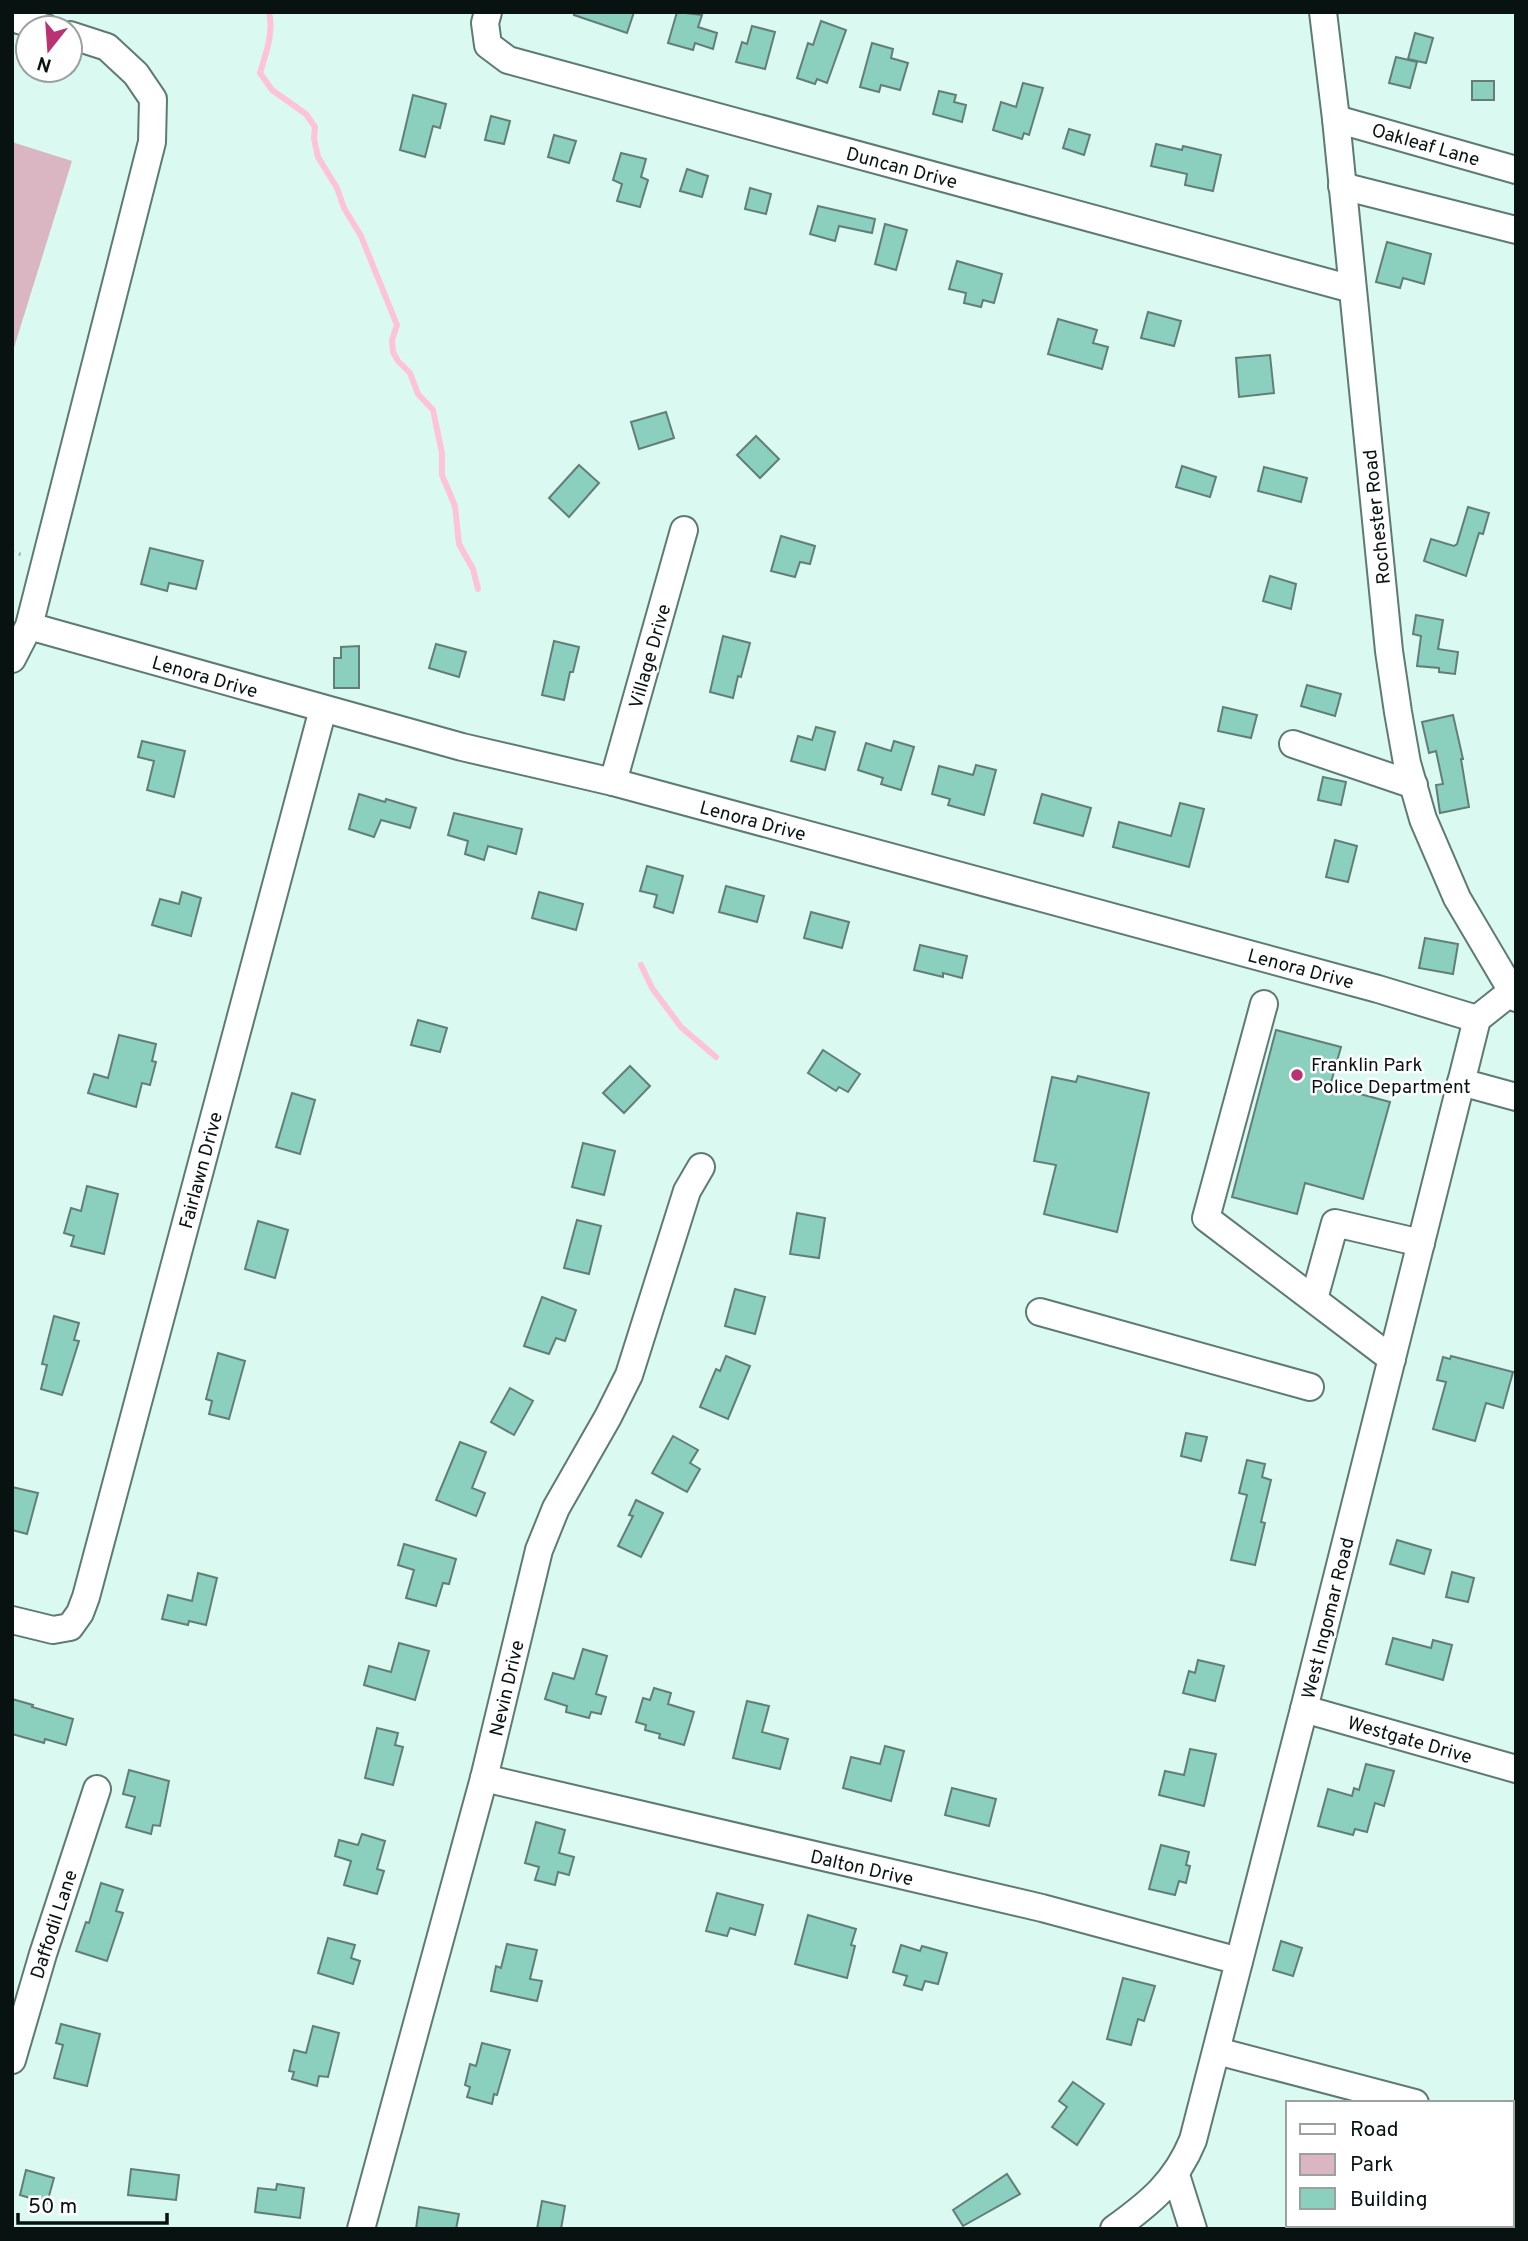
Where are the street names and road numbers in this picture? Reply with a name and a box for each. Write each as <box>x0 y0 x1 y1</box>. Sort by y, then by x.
street label: Oakleaf Lane <box>1369 119 1482 173</box>
street label: Duncan Drive <box>843 143 960 195</box>
street label: Rochester Road <box>1359 448 1397 585</box>
street label: Village Drive <box>625 601 677 712</box>
street label: Lenora Drive <box>149 651 260 704</box>
street label: Lenora Drive <box>697 796 808 848</box>
street label: Lenora Drive <box>1245 944 1356 996</box>
street label: Fairlawn Drive <box>175 1110 229 1231</box>
street label: West Ingomar Road <box>1297 1535 1361 1702</box>
street label: Nevin Drive <box>485 1638 531 1739</box>
street label: Westgate Drive <box>1344 1712 1475 1770</box>
street label: Dalton Drive <box>808 1845 916 1892</box>
street label: Daffodil Lane <box>26 1867 84 1982</box>

